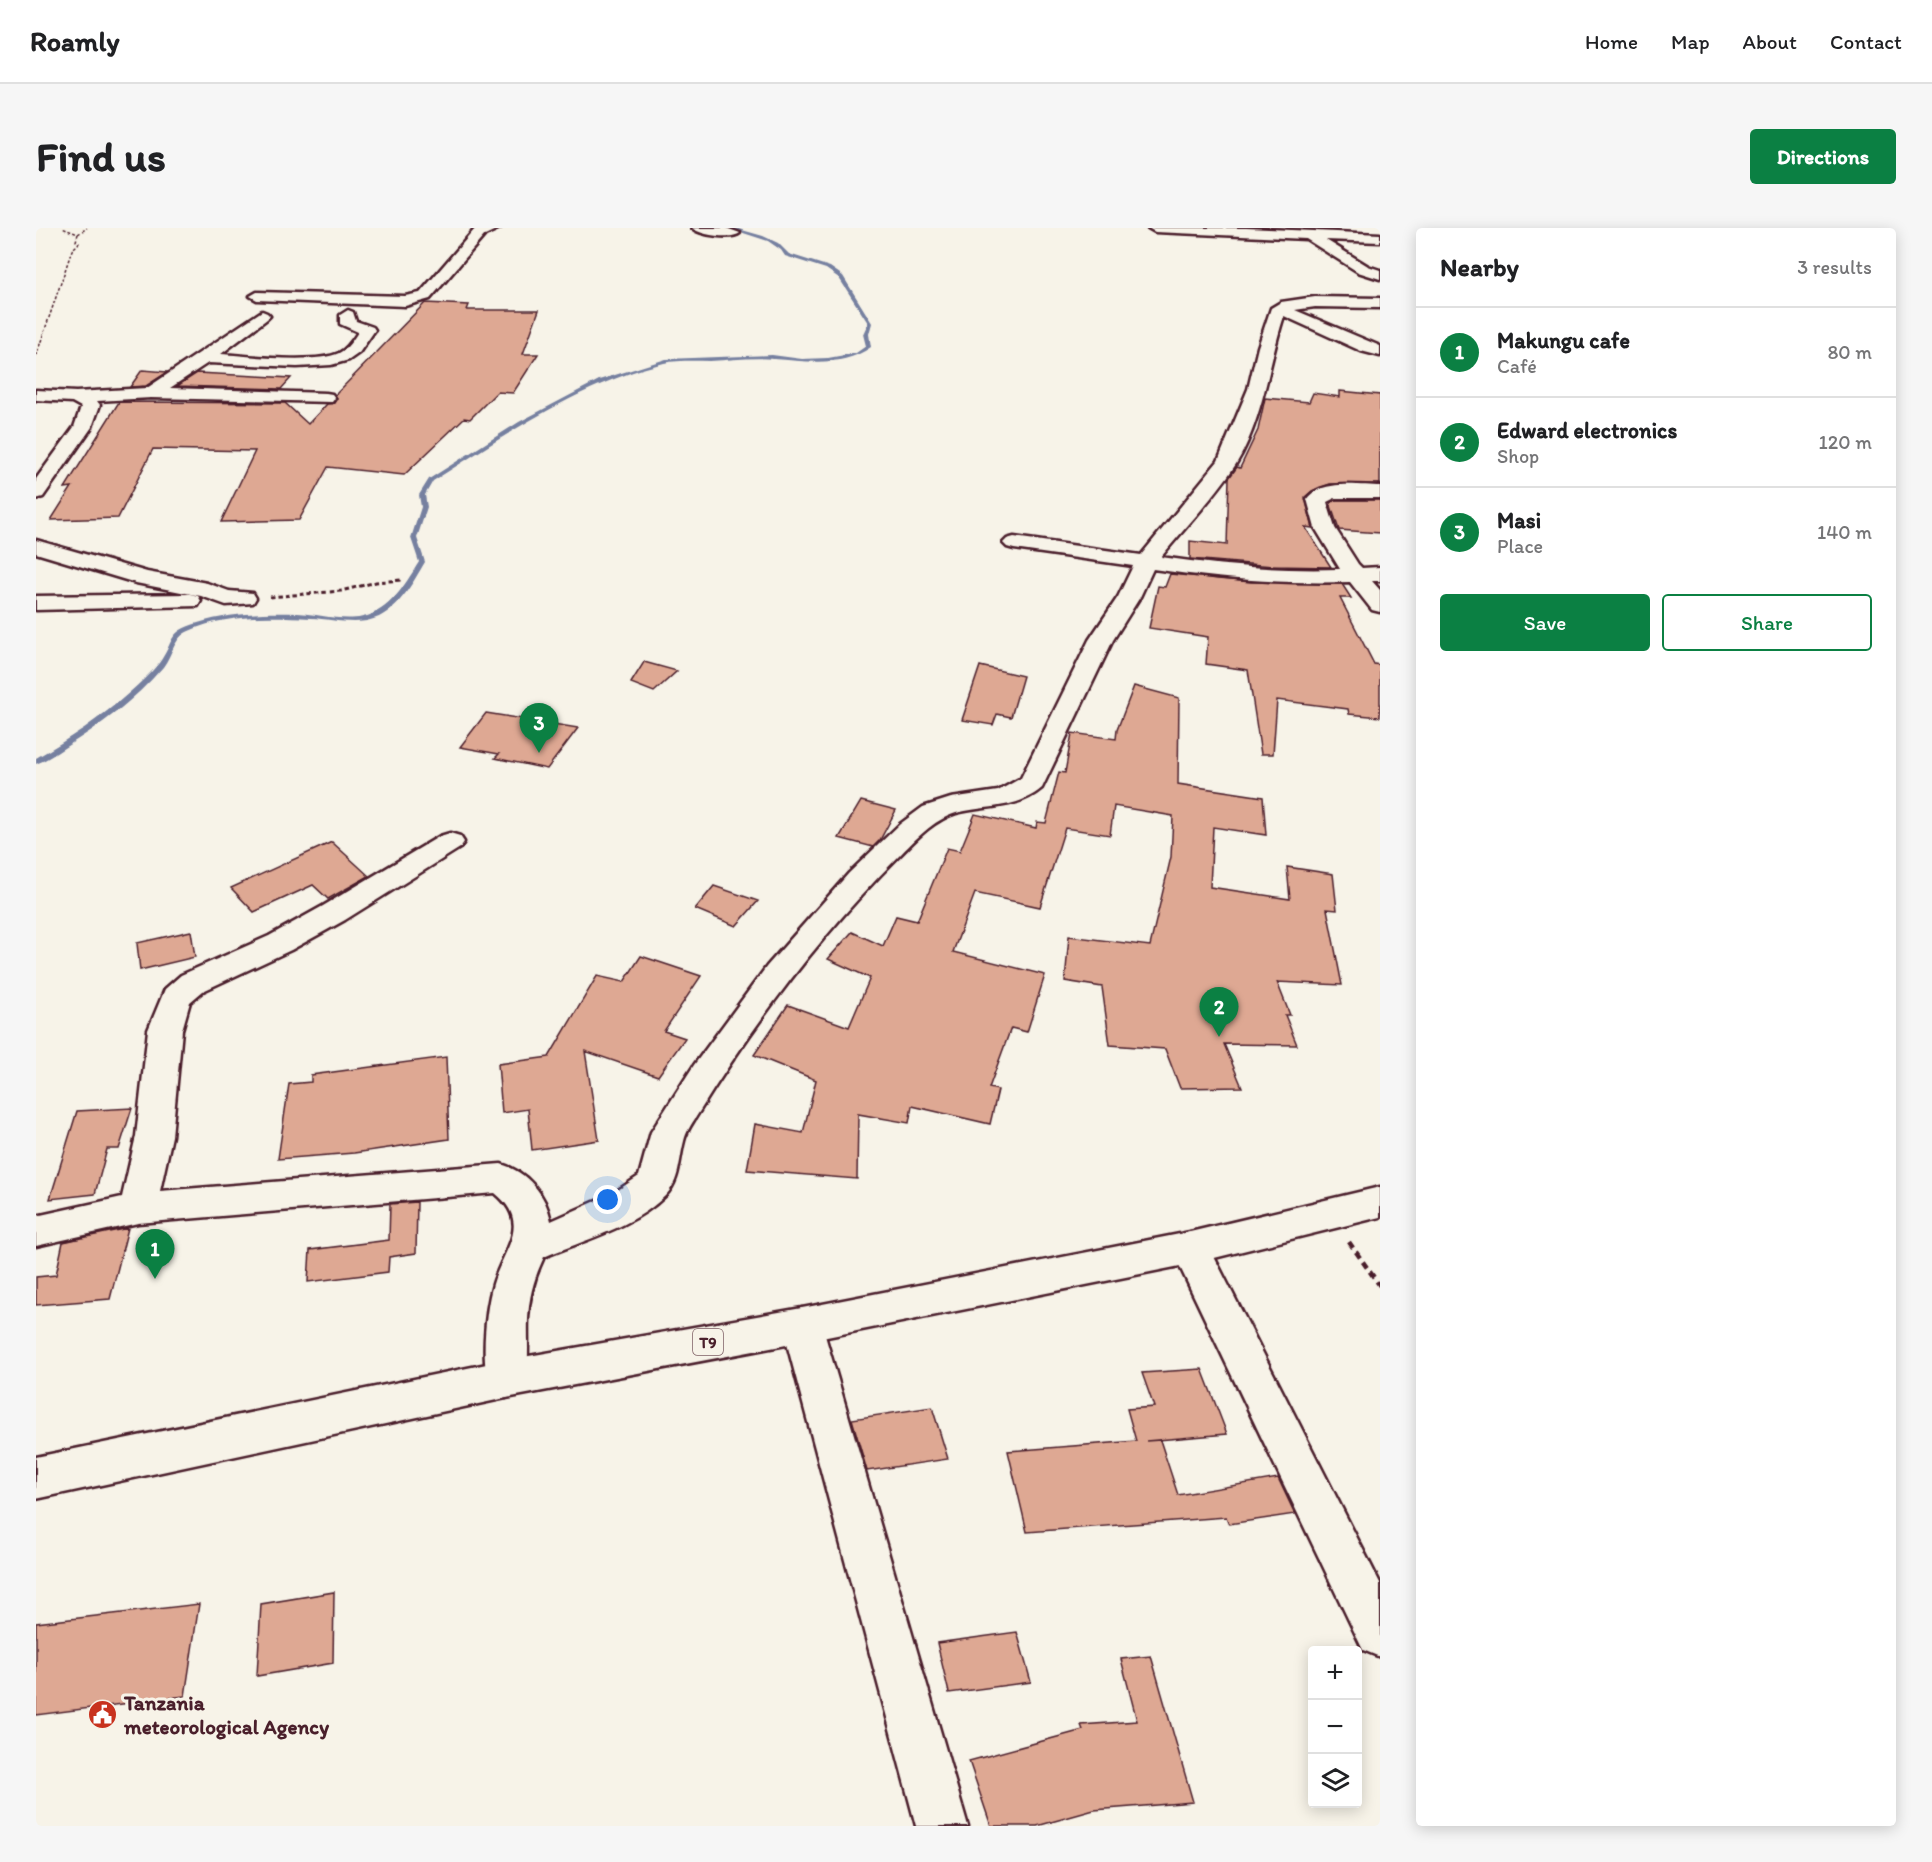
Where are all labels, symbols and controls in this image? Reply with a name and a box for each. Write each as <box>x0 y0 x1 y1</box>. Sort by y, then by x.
text: Roamly <box>30 24 120 58</box>
text: Home <box>1585 29 1638 54</box>
text: Map <box>1671 29 1710 54</box>
text: About <box>1743 29 1797 54</box>
text: Contact <box>1830 29 1902 54</box>
button: Directions <box>1750 129 1896 184</box>
text: Find us <box>36 131 166 182</box>
text: Nearby <box>1440 251 1519 283</box>
text: 3 results <box>1797 255 1872 279</box>
text: Makungu cafe <box>1497 327 1630 354</box>
text: 1 <box>1455 340 1464 364</box>
text: 80 m <box>1827 340 1872 364</box>
text: Café <box>1497 354 1537 378</box>
text: Edward electronics <box>1497 417 1677 444</box>
text: 2 <box>1454 430 1465 454</box>
text: 120 m <box>1819 430 1872 454</box>
text: Shop <box>1497 444 1539 468</box>
text: Masi <box>1497 507 1541 534</box>
text: 3 <box>1454 520 1465 544</box>
text: 140 m <box>1817 520 1872 544</box>
text: Place <box>1497 534 1543 558</box>
button: Save <box>1440 594 1650 651</box>
button: Share <box>1662 594 1872 651</box>
pin: 3 <box>520 704 558 753</box>
pin: 2 <box>1200 988 1238 1037</box>
your location <box>593 1185 622 1214</box>
pin: 1 <box>136 1230 174 1279</box>
road number: T9 <box>693 1329 723 1355</box>
map controls <box>1308 1646 1362 1808</box>
button: + <box>1308 1646 1362 1700</box>
place label: Tanzania meteorological Agency <box>123 1690 329 1740</box>
public building icon: Tanzania meteorological Agency <box>87 1699 119 1731</box>
button: − <box>1308 1700 1362 1754</box>
button: layers <box>1308 1754 1362 1808</box>

